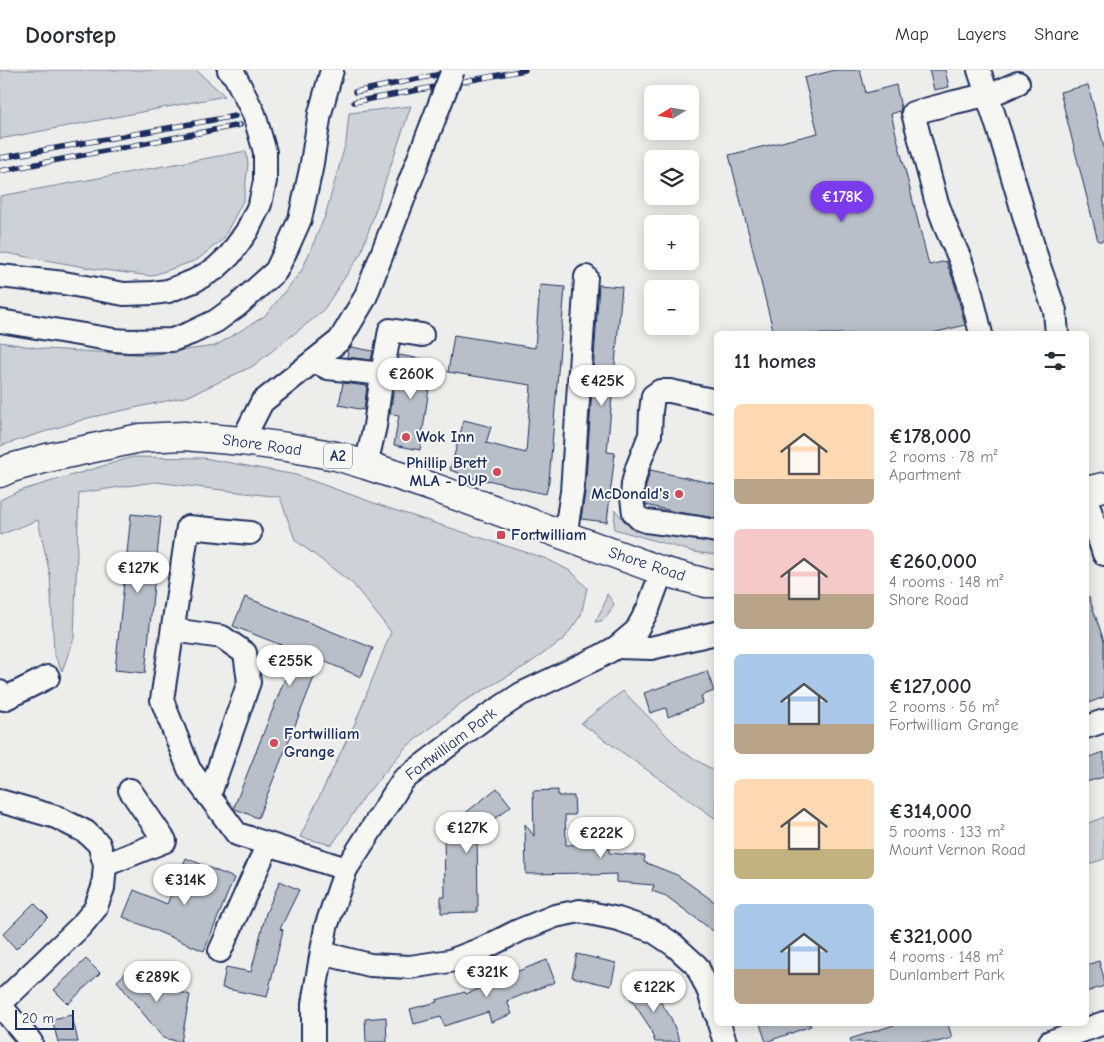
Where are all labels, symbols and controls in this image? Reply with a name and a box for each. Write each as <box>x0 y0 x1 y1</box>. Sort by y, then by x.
text: Doorstep <box>25 21 116 49</box>
text: Map <box>895 24 929 45</box>
text: Layers <box>957 24 1006 45</box>
text: Share <box>1034 24 1079 45</box>
north arrow <box>644 85 699 140</box>
map controls <box>644 85 699 335</box>
button: layers <box>644 150 699 205</box>
pin: €178K <box>807 180 877 223</box>
text: €178K <box>821 188 863 206</box>
button: + <box>644 215 699 270</box>
button: − <box>644 280 699 335</box>
icon: filters <box>1041 347 1069 375</box>
text: 11 homes <box>734 349 816 373</box>
pin: €260K <box>376 358 446 400</box>
pin: €425K <box>567 364 637 407</box>
text: €260K <box>388 365 434 383</box>
text: €425K <box>580 372 624 390</box>
icon: home <box>774 424 834 484</box>
text: €178,000 <box>889 424 971 448</box>
place label: Wok Inn <box>416 428 475 446</box>
street label: Shore Road <box>221 431 303 459</box>
marker: Wok Inn <box>400 431 412 443</box>
road number: A2 <box>324 444 352 468</box>
text: 2 rooms · 78 m² <box>889 448 997 466</box>
place label: Phillip Brett MLA - DUP <box>406 454 488 490</box>
marker: Phillip Brett MLA - DUP <box>491 466 503 478</box>
text: Apartment <box>889 466 961 484</box>
place label: McDonald's <box>591 485 669 503</box>
marker: McDonald's <box>673 488 685 500</box>
place label: Fortwilliam <box>511 526 586 544</box>
marker: Fortwilliam <box>495 529 507 541</box>
street label: Shore Road <box>606 543 688 585</box>
icon: home <box>774 549 834 609</box>
text: €260,000 <box>889 549 977 573</box>
pin: €127K <box>103 552 173 594</box>
text: €127K <box>117 559 159 577</box>
text: 4 rooms · 148 m² <box>889 573 1003 591</box>
text: Shore Road <box>889 591 969 609</box>
pin: €255K <box>255 644 325 687</box>
text: €255K <box>268 652 313 670</box>
icon: home <box>774 674 834 734</box>
text: €127,000 <box>889 674 971 698</box>
text: 2 rooms · 56 m² <box>889 698 999 716</box>
street label: Fortwilliam Park <box>402 704 500 784</box>
text: Fortwilliam Grange <box>889 716 1019 734</box>
place label: Fortwilliam Grange <box>284 725 359 761</box>
marker: Fortwilliam Grange <box>268 737 280 749</box>
icon: home <box>774 799 834 859</box>
text: €314,000 <box>889 799 972 823</box>
pin: €127K <box>432 812 502 854</box>
pin: €222K <box>566 816 636 859</box>
text: €127K <box>446 819 488 837</box>
text: 5 rooms · 133 m² <box>889 823 1005 841</box>
text: €222K <box>579 824 623 842</box>
text: Mount Vernon Road <box>889 841 1026 859</box>
pin: €314K <box>150 864 220 906</box>
text: €314K <box>164 871 206 889</box>
icon: home <box>774 924 834 984</box>
text: €321,000 <box>889 924 973 948</box>
text: 4 rooms · 148 m² <box>889 948 1003 966</box>
pin: €321K <box>452 956 522 998</box>
pin: €289K <box>122 960 192 1003</box>
text: €321K <box>466 963 508 981</box>
text: Dunlambert Park <box>889 966 1005 984</box>
text: €289K <box>135 968 179 986</box>
pin: €122K <box>619 970 689 1013</box>
text: €122K <box>633 978 675 996</box>
scale bar <box>15 1007 74 1030</box>
text: 20 m <box>22 1010 54 1027</box>

